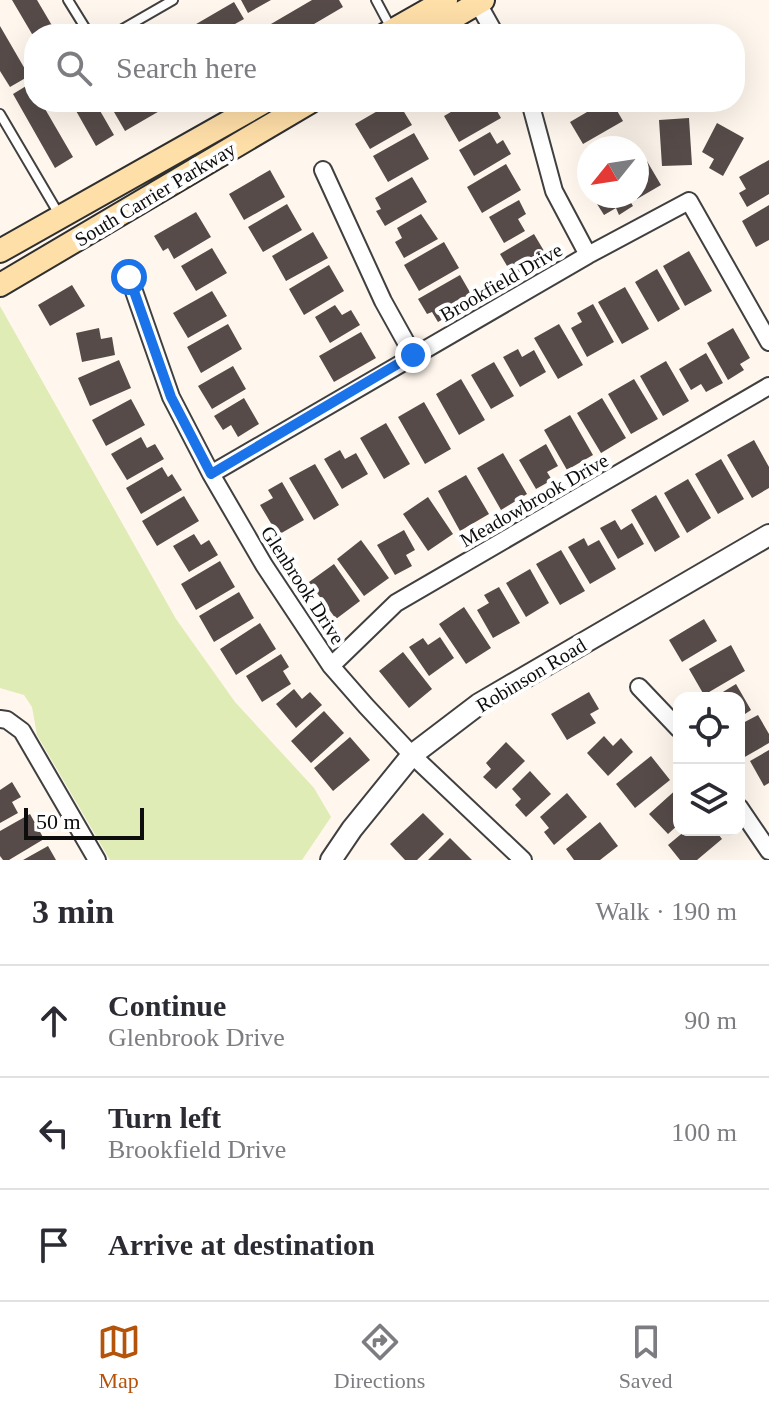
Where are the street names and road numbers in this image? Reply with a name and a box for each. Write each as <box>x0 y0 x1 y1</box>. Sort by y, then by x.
street label: South Carrier Parkway <box>71 137 240 251</box>
street label: Brookfield Drive <box>436 238 566 326</box>
street label: Meadowbrook Drive <box>456 449 612 551</box>
street label: Glenbrook Drive <box>257 522 349 648</box>
street label: Robinson Road <box>472 634 590 716</box>

